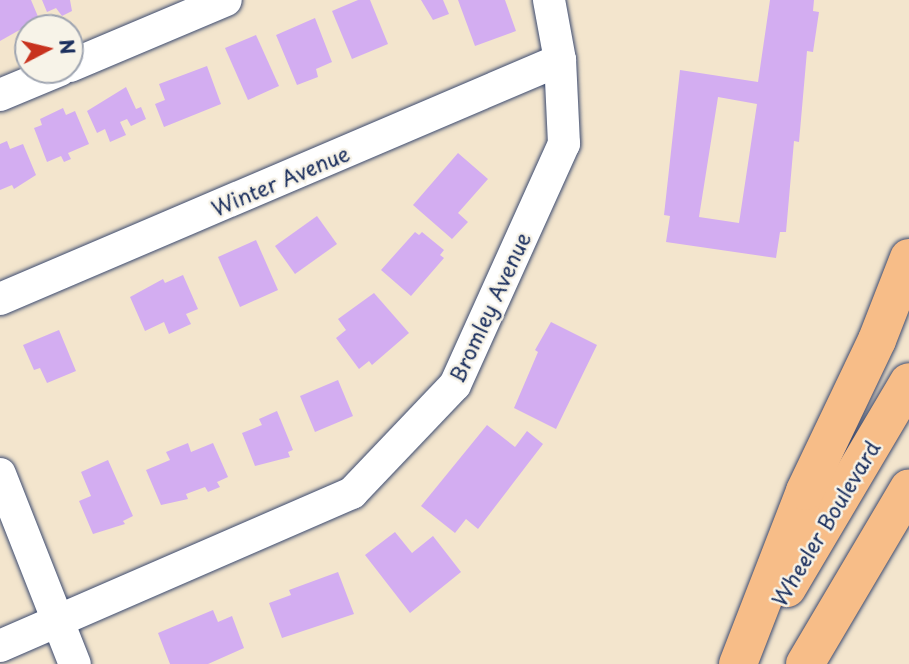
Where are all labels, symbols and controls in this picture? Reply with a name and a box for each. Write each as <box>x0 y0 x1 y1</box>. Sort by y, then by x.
north arrow <box>14 14 84 84</box>
text: N <box>53 38 83 56</box>
street label: Winter Avenue <box>207 139 353 221</box>
street label: Bromley Avenue <box>443 228 535 386</box>
street label: Wheeler Boulevard <box>765 435 885 611</box>

